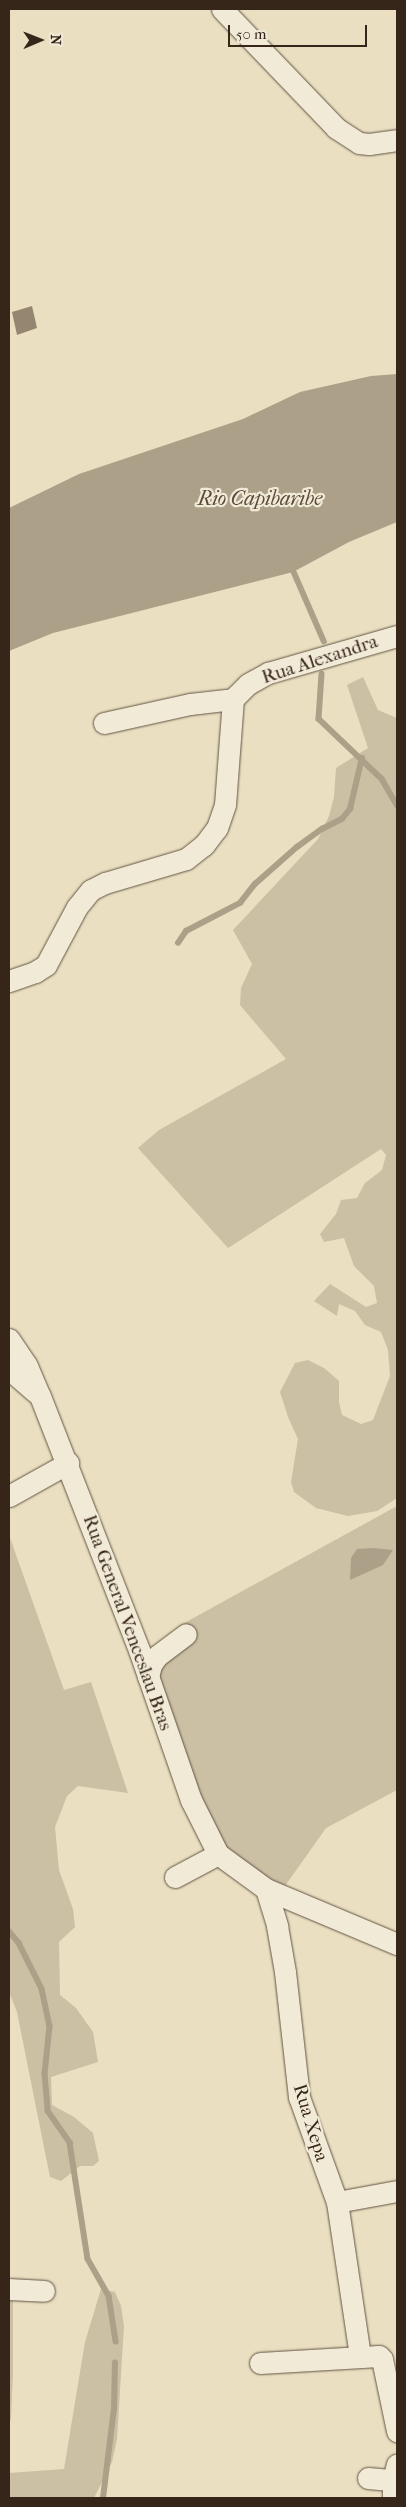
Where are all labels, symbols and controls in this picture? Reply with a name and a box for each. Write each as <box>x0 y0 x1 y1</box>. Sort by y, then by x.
north arrow <box>15 15 65 65</box>
scale bar <box>231 15 370 47</box>
text: 50 m <box>236 25 266 43</box>
text: N <box>47 34 64 45</box>
water label: Rio Capibaribe <box>198 486 322 510</box>
street label: Rua Alexandra <box>259 631 381 689</box>
street label: Rua General Venceslau Bras <box>77 1512 177 1734</box>
street label: Rua Xepa <box>287 2081 333 2165</box>

